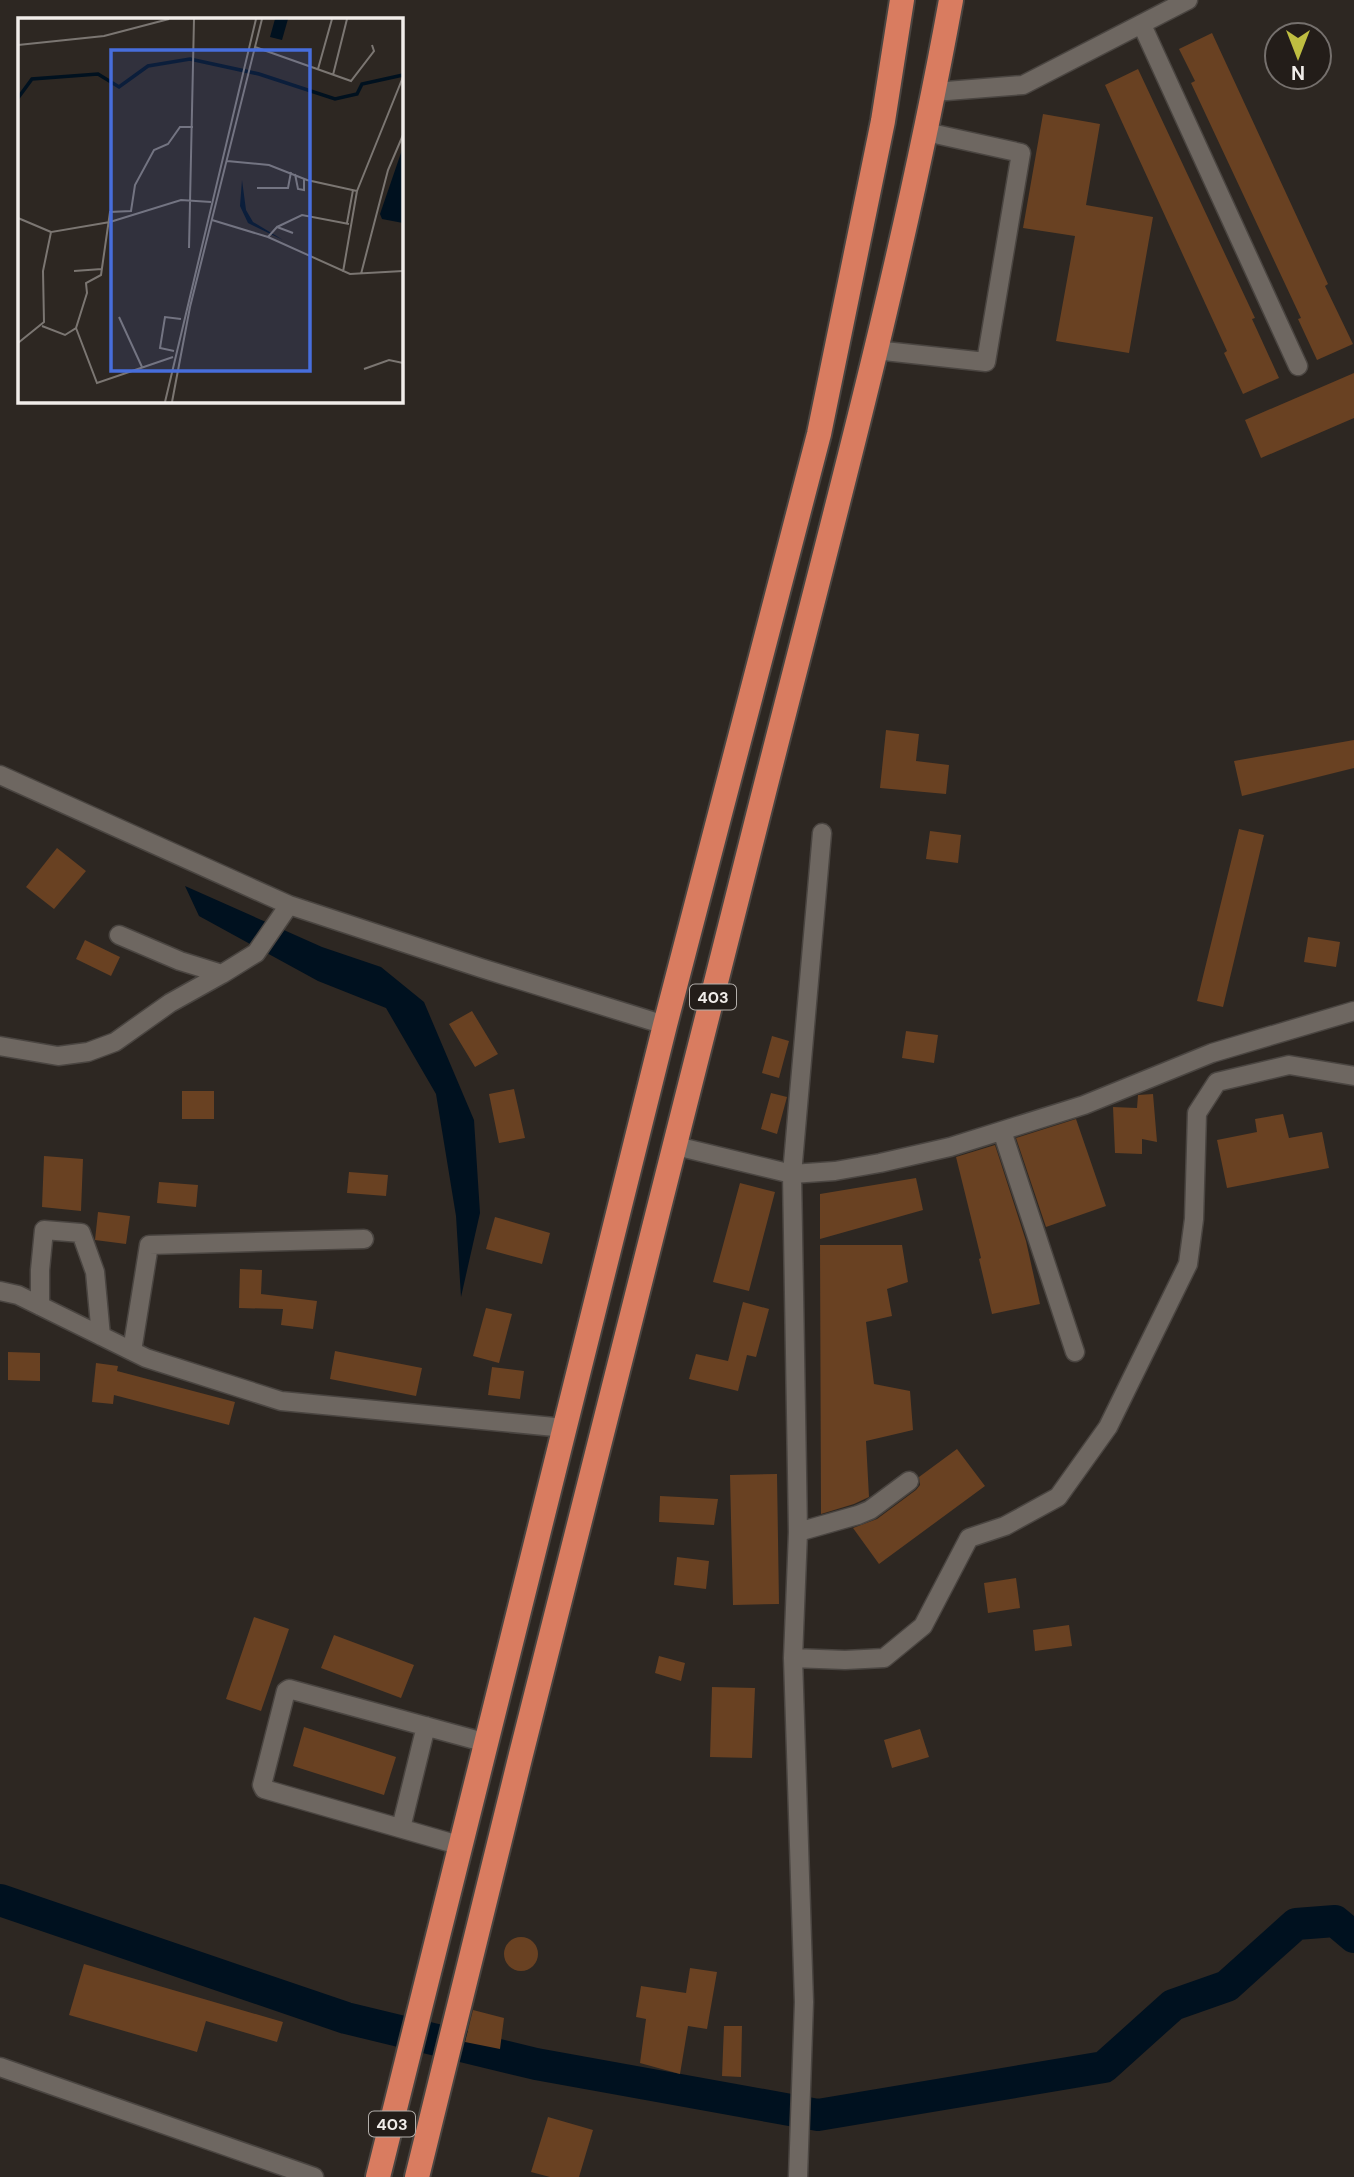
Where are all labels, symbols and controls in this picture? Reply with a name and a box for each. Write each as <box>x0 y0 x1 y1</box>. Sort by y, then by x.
inset map <box>18 18 402 402</box>
north arrow <box>1263 21 1333 91</box>
text: N <box>1291 60 1305 85</box>
road number: 403 <box>690 984 736 1009</box>
road number: 403 <box>369 2112 415 2136</box>

